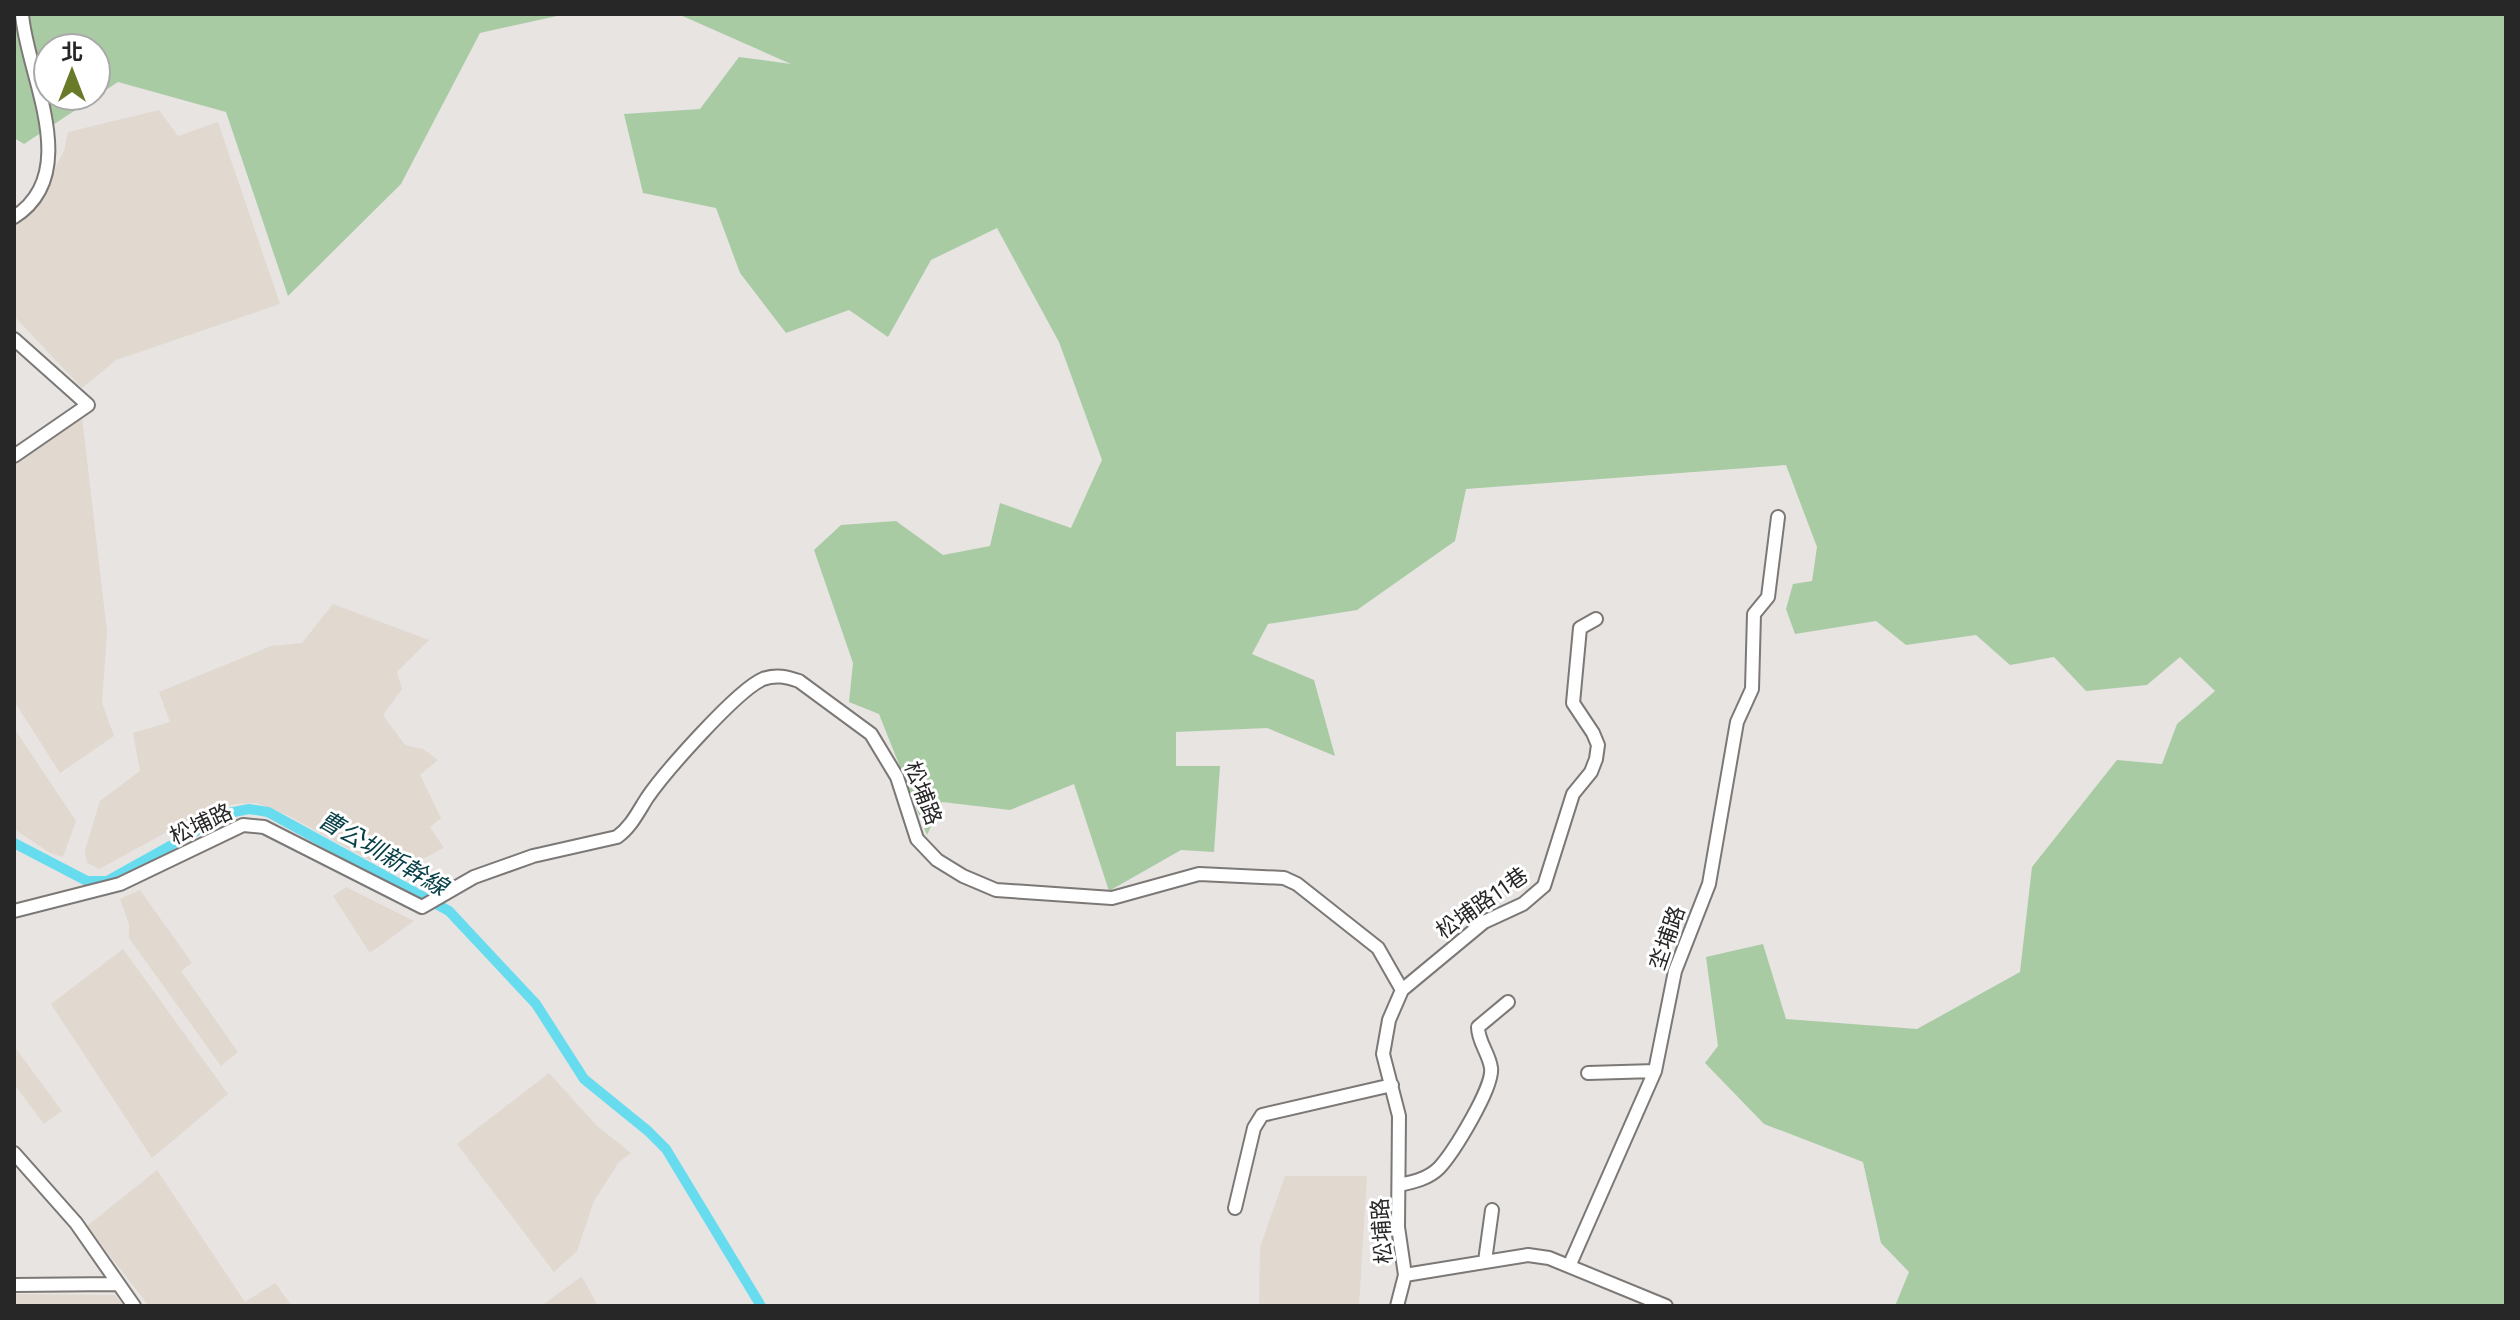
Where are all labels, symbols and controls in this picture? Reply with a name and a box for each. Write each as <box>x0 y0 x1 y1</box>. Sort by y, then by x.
north arrow <box>32 32 112 112</box>
text: 北 <box>61 39 83 66</box>
street label: 松埔路 <box>899 757 947 829</box>
street label: 松埔路 <box>165 798 237 850</box>
water label: 曹公圳新幹線 <box>313 804 455 903</box>
street label: 松埔路11巷 <box>1431 861 1533 945</box>
street label: 坔埔路 <box>1643 902 1691 974</box>
street label: 松埔路 <box>1366 1197 1398 1265</box>

